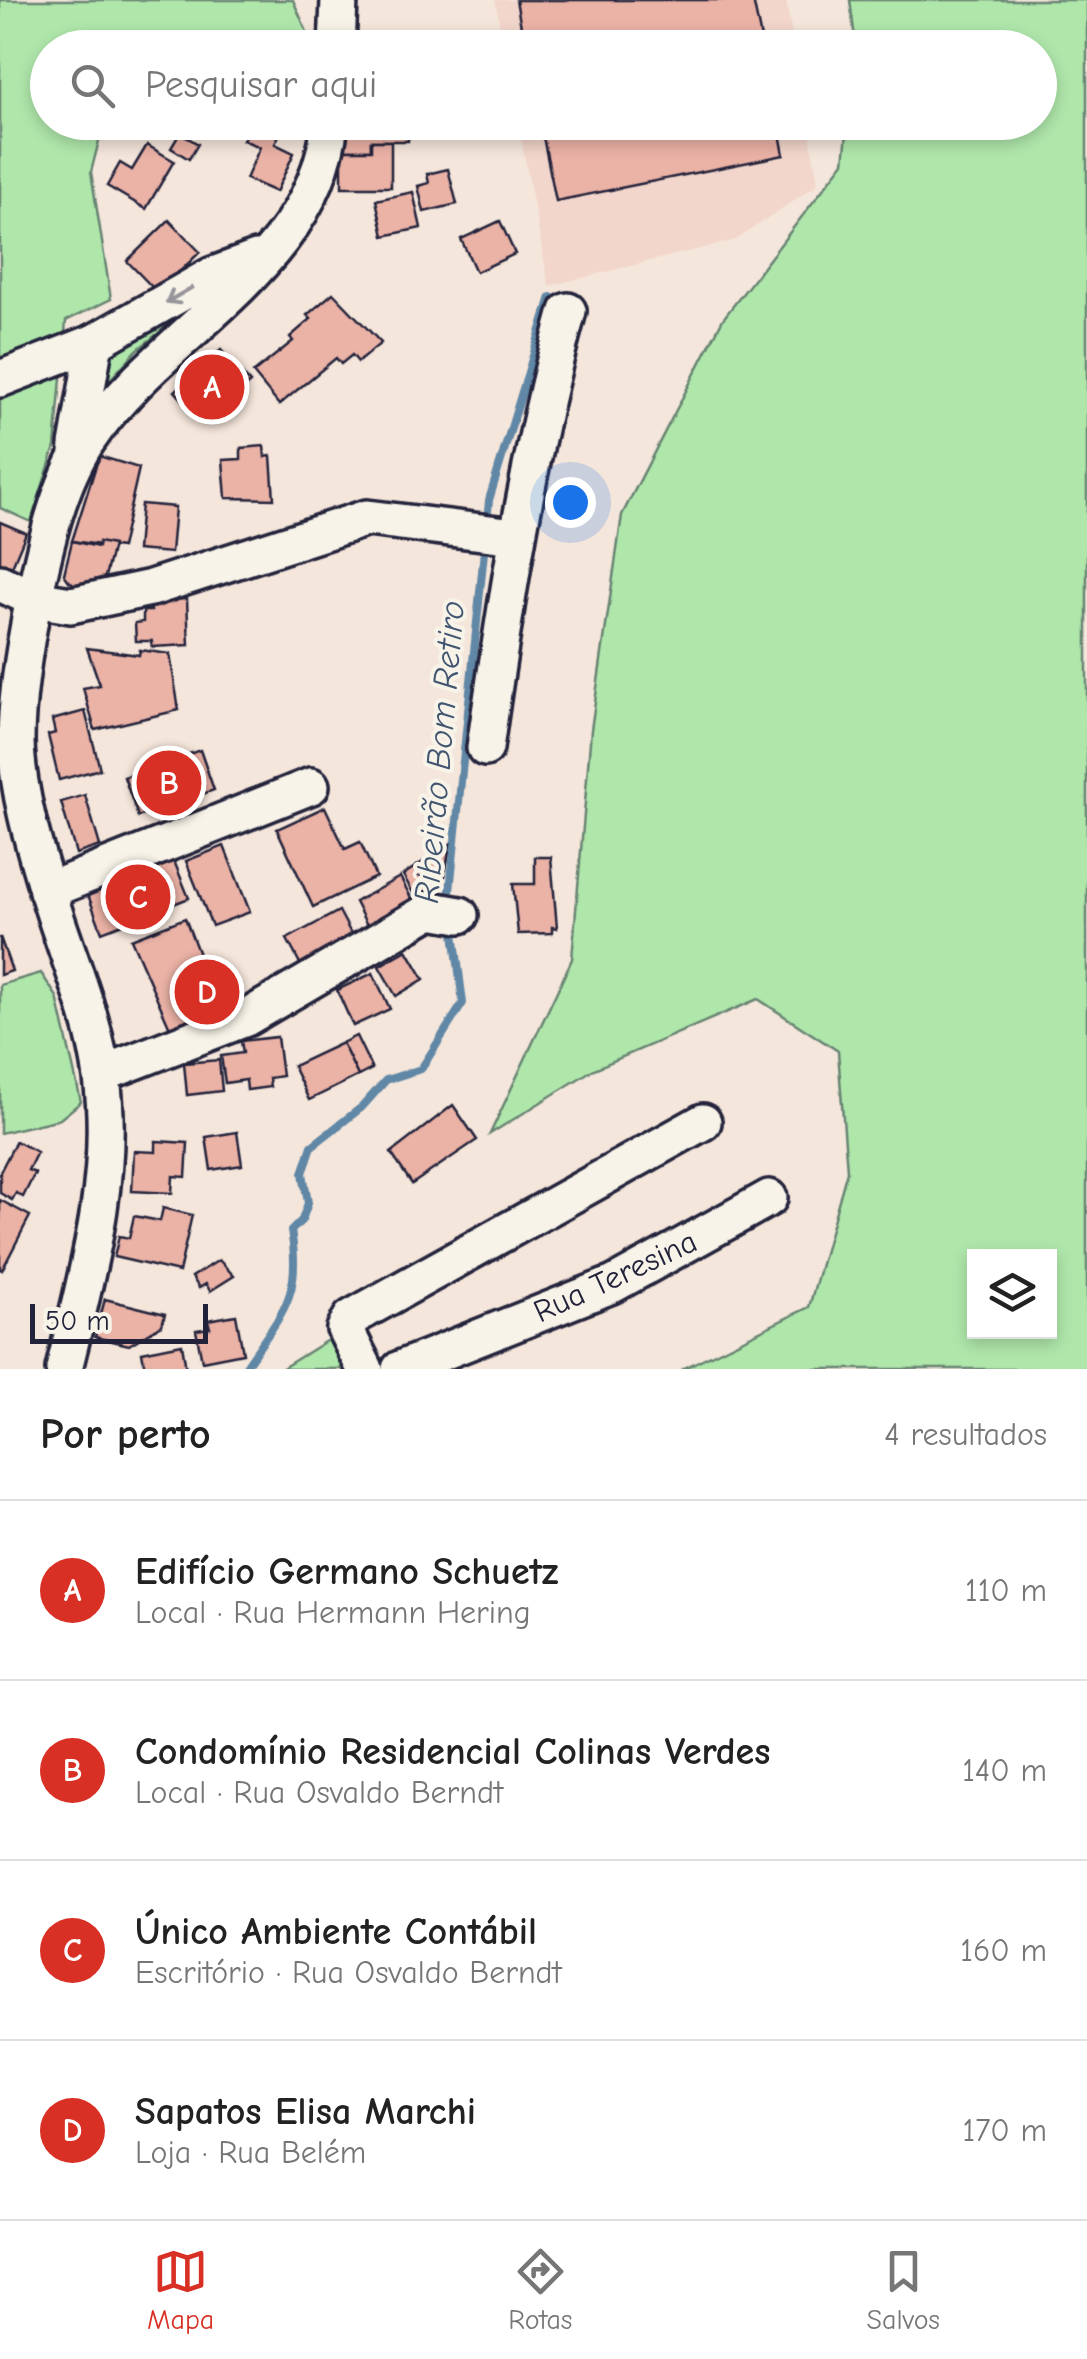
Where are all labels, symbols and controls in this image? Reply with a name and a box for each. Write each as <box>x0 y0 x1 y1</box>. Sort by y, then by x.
search box <box>30 30 1057 140</box>
icon: search <box>65 58 120 113</box>
text: Pesquisar aqui <box>145 63 377 107</box>
one-way arrow <box>165 285 194 305</box>
pin: A <box>180 350 244 424</box>
your location <box>545 477 596 528</box>
water label: Ribeirão Bom Retiro <box>406 599 473 905</box>
pin: B <box>136 746 202 820</box>
pin: C <box>106 860 170 934</box>
pin: D <box>174 954 240 1030</box>
street label: Rua Teresina <box>528 1223 703 1330</box>
map controls <box>967 1249 1057 1339</box>
button: layers <box>967 1249 1057 1339</box>
scale bar <box>30 1299 208 1344</box>
text: 50 m <box>45 1305 110 1337</box>
text: Por perto <box>40 1410 211 1459</box>
text: 4 resultados <box>884 1416 1047 1453</box>
text: Edifício Germano Schuetz <box>135 1550 558 1594</box>
text: A <box>64 1572 81 1609</box>
text: 110 m <box>965 1572 1047 1609</box>
text: Local · Rua Hermann Hering <box>135 1594 531 1631</box>
text: Condomínio Residencial Colinas Verdes <box>135 1730 770 1774</box>
text: B <box>63 1752 82 1789</box>
text: 140 m <box>962 1752 1047 1789</box>
text: Local · Rua Osvaldo Berndt <box>135 1774 503 1811</box>
text: Único Ambiente Contábil <box>135 1910 537 1954</box>
text: C <box>63 1932 82 1969</box>
text: 160 m <box>960 1932 1047 1969</box>
text: Escritório · Rua Osvaldo Berndt <box>135 1954 562 1991</box>
text: Sapatos Elisa Marchi <box>135 2090 476 2134</box>
text: D <box>63 2112 82 2149</box>
text: 170 m <box>963 2112 1047 2149</box>
text: Loja · Rua Belém <box>135 2134 366 2171</box>
tab: Mapa <box>147 2244 214 2336</box>
tab: Rotas <box>508 2244 573 2336</box>
tab: Salvos <box>867 2244 940 2336</box>

